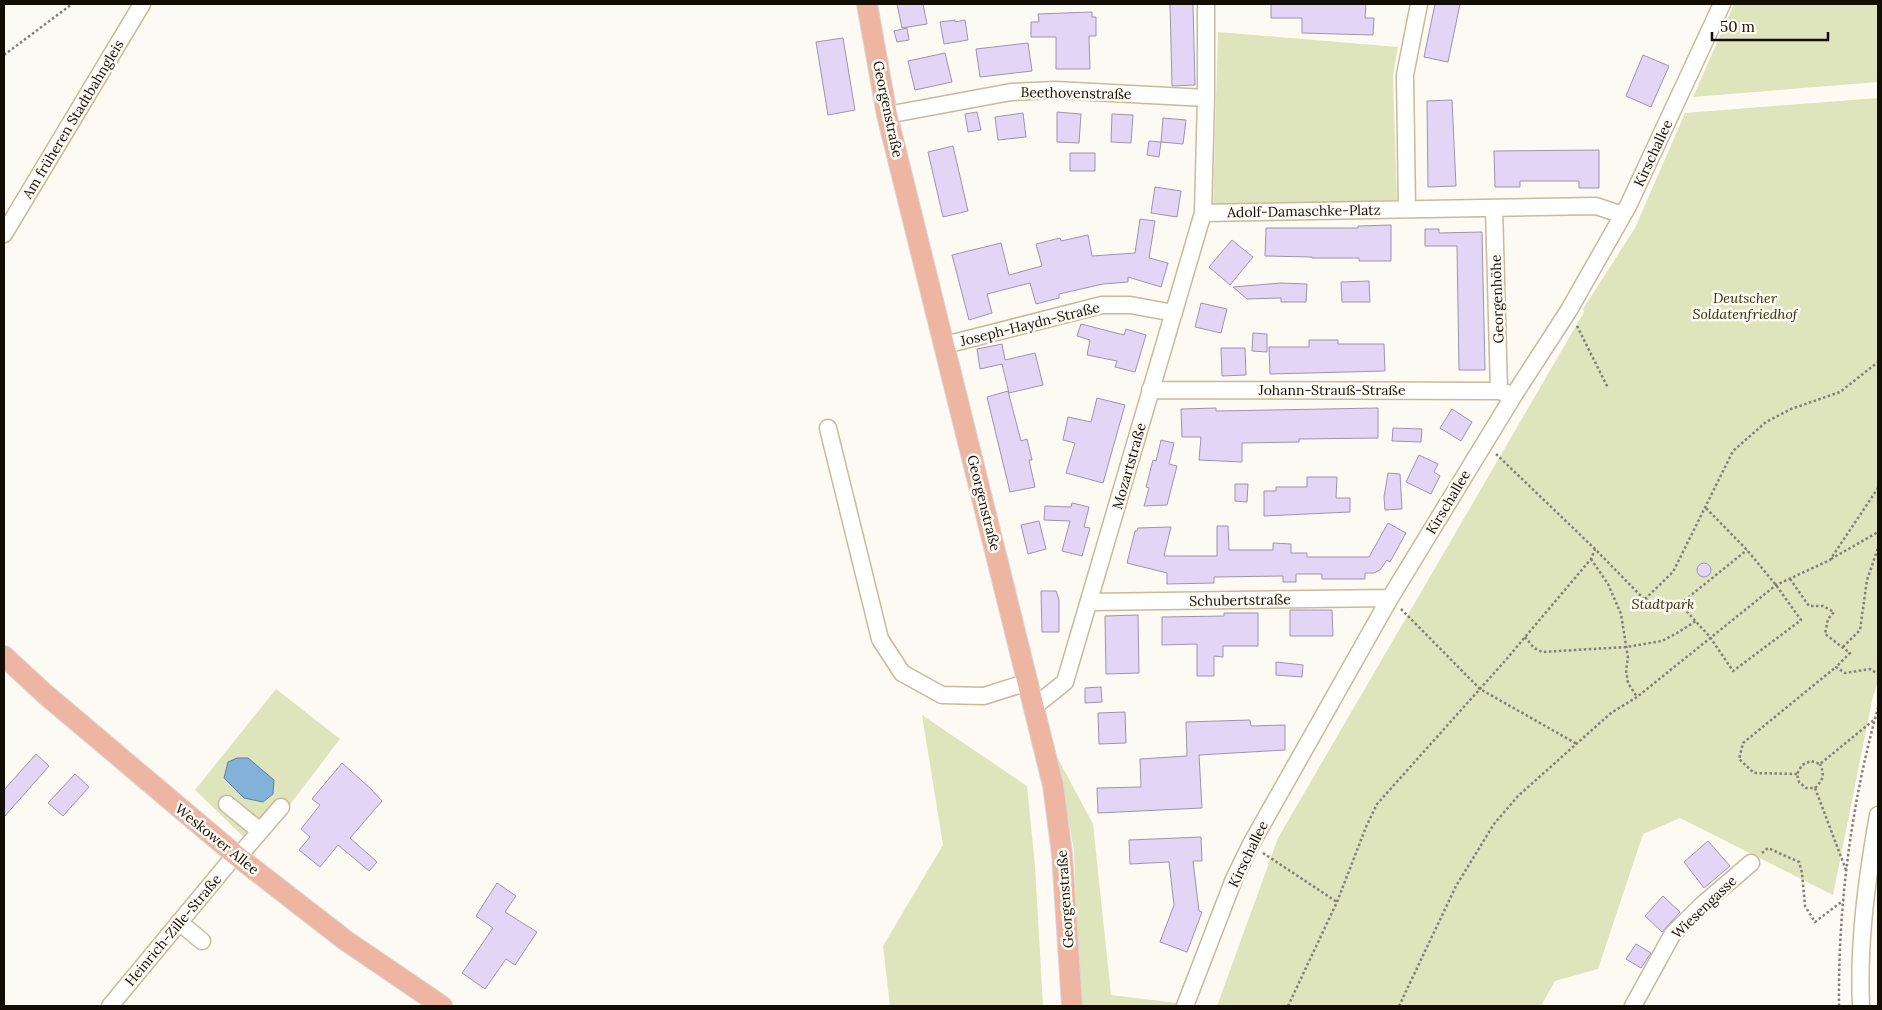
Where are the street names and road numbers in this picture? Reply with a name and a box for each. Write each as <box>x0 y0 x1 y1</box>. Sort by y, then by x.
street label: Am früheren Stadtbahngleis <box>18 36 128 203</box>
street label: Georgenstraße <box>869 59 907 159</box>
street label: Beethovenstraße <box>1020 83 1132 103</box>
street label: Kirschallee <box>1630 116 1677 189</box>
street label: Adolf-Damaschke-Platz <box>1226 201 1381 221</box>
street label: Georgenhöhe <box>1486 254 1508 344</box>
street label: Joseph-Haydn-Straße <box>957 298 1102 350</box>
street label: Johann-Strauß-Straße <box>1258 381 1406 399</box>
street label: Mozartstraße <box>1108 420 1150 511</box>
street label: Georgenstraße <box>963 453 1005 553</box>
street label: Kirschallee <box>1422 466 1474 537</box>
street label: Schubertstraße <box>1189 590 1291 610</box>
street label: Weskower Allee <box>171 800 263 879</box>
street label: Kirschallee <box>1224 817 1272 890</box>
street label: Georgenstraße <box>1053 849 1077 949</box>
street label: Heinrich-Zille-Straße <box>121 870 225 990</box>
street label: Wiesengasse <box>1668 871 1741 942</box>

